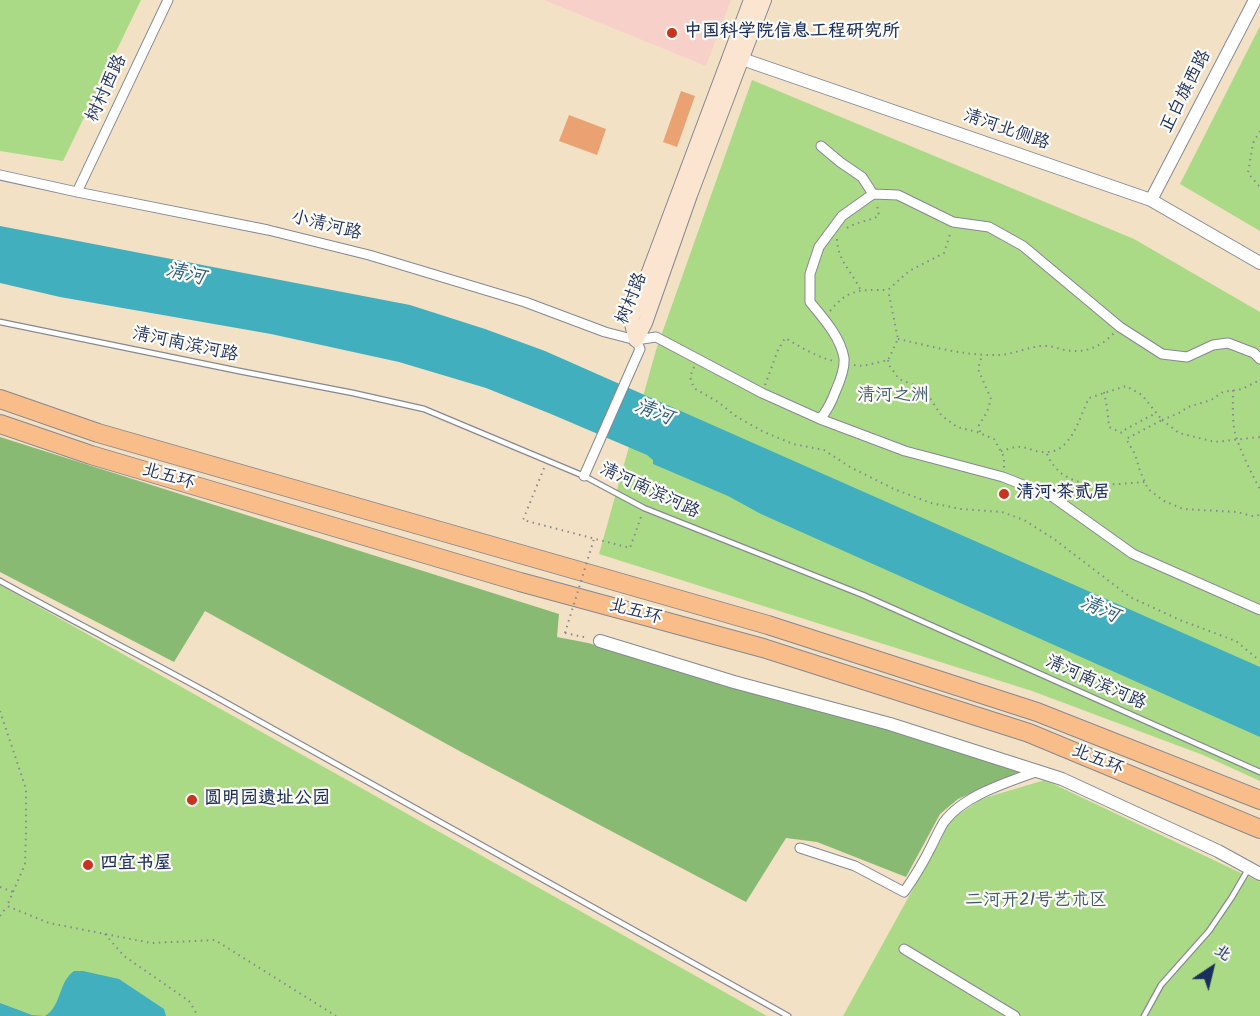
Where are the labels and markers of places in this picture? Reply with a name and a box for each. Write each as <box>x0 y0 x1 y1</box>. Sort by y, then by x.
place label: 中国科学院信息工程研究所 <box>684 22 900 44</box>
marker: 中国科学院信息工程研究所 <box>665 26 679 40</box>
place label: 清河·茶贰居 <box>1016 483 1110 505</box>
marker: 清河·茶贰居 <box>997 487 1011 501</box>
place label: 圆明园遗址公园 <box>204 789 330 811</box>
marker: 圆明园遗址公园 <box>185 793 199 807</box>
place label: 四宜书屋 <box>100 854 172 876</box>
marker: 四宜书屋 <box>81 858 95 872</box>

